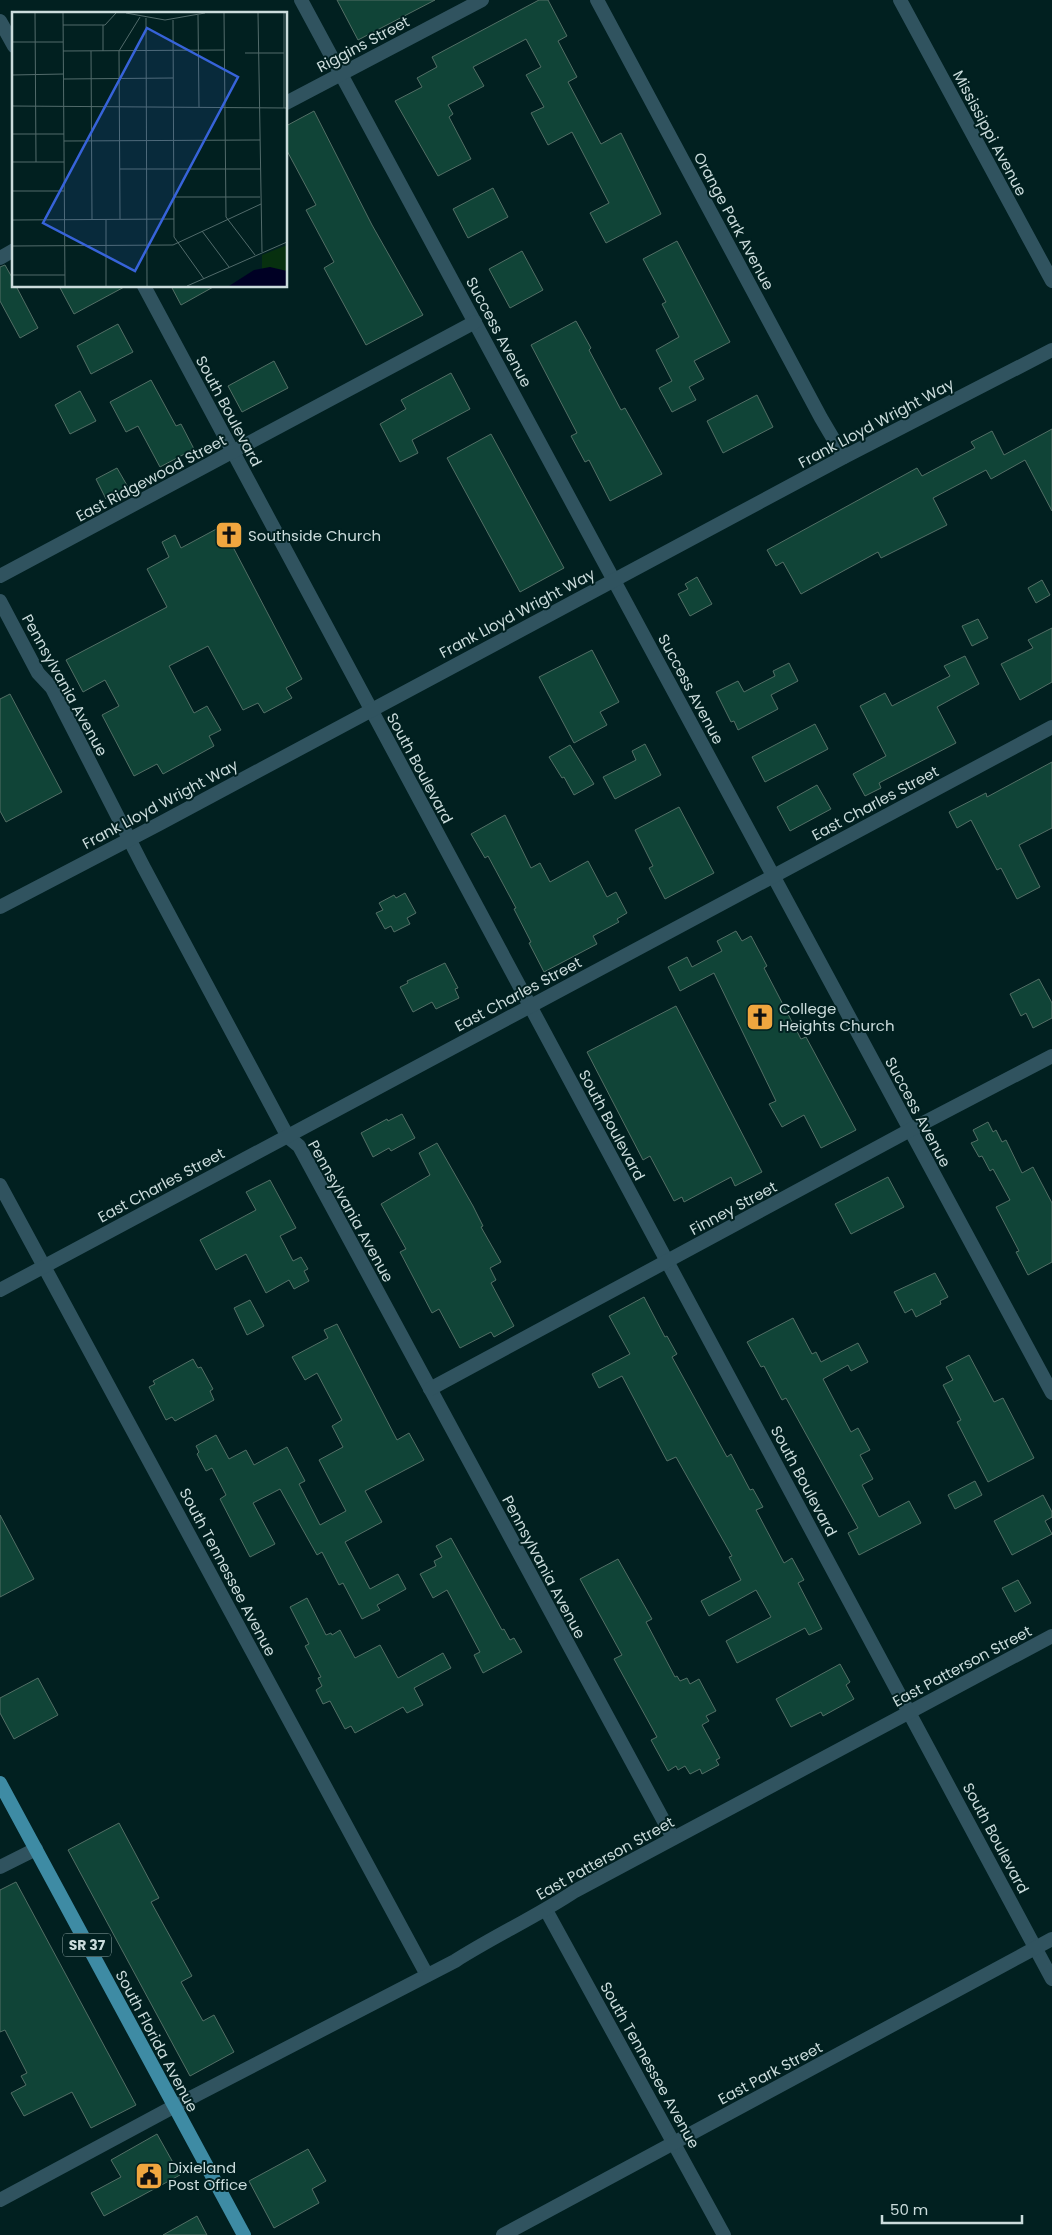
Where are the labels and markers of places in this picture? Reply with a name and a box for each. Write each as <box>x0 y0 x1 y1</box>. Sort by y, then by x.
church icon: Southside Church <box>214 520 244 550</box>
place label: Southside Church <box>248 525 381 546</box>
place label: College Heights Church <box>779 998 895 1036</box>
church icon: College Heights Church <box>745 1002 775 1032</box>
place label: Dixieland Post Office <box>168 2157 247 2195</box>
public building icon: Dixieland Post Office <box>134 2161 164 2191</box>

